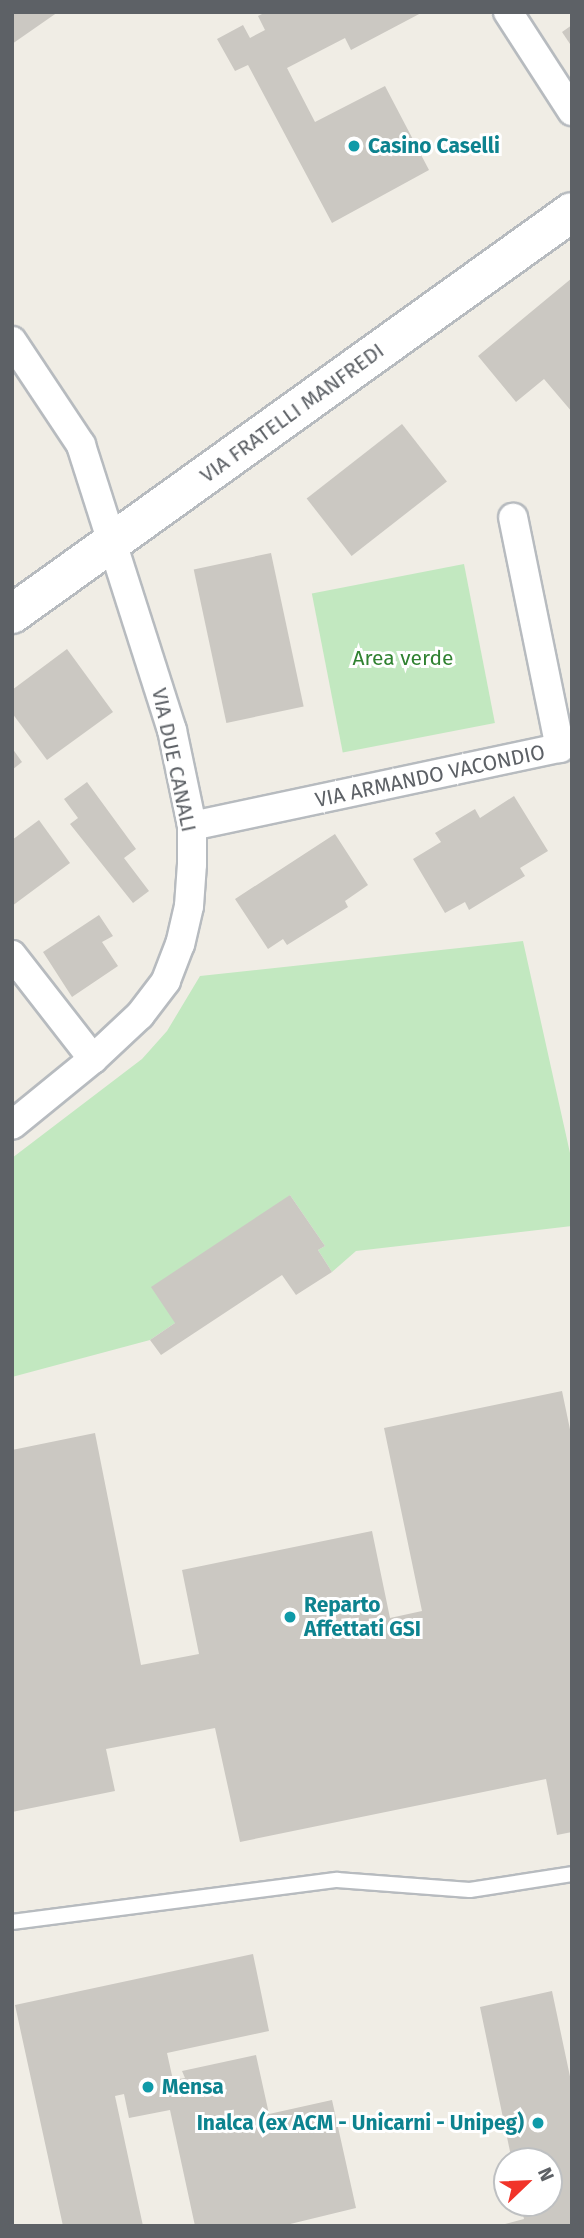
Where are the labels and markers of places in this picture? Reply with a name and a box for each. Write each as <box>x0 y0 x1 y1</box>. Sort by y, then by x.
place label: Casino Caselli <box>368 133 500 159</box>
marker: Casino Caselli <box>346 138 362 154</box>
place label: Reparto Affettati GSI <box>304 1592 421 1642</box>
marker: Reparto Affettati GSI <box>282 1609 298 1625</box>
place label: Mensa <box>162 2074 224 2100</box>
marker: Mensa <box>140 2079 156 2095</box>
place label: Inalca (ex ACM - Unicarni - Unipeg) <box>197 2110 524 2136</box>
marker: Inalca (ex ACM - Unicarni - Unipeg) <box>530 2115 546 2131</box>

